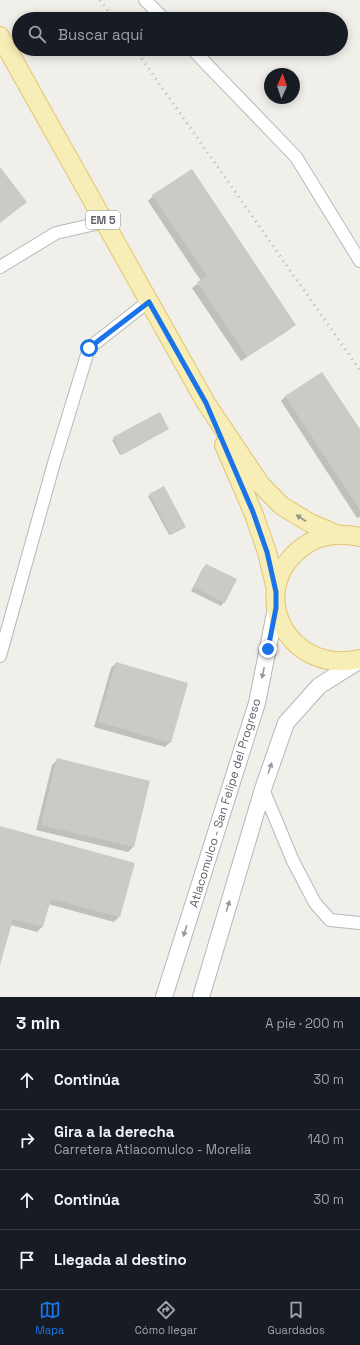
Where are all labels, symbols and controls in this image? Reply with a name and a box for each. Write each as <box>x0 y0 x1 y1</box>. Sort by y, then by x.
search box <box>12 12 348 56</box>
icon: search <box>26 23 48 45</box>
text: Buscar aquí <box>58 25 143 44</box>
north arrow <box>264 68 300 104</box>
road number: EM 5 <box>86 211 120 229</box>
route start <box>80 339 98 357</box>
one-way arrow <box>295 514 307 521</box>
route end <box>259 640 277 658</box>
one-way arrow <box>260 667 266 679</box>
street label: Atlacomulco - San Felipe del Progreso <box>186 697 264 909</box>
one-way arrow <box>267 762 273 774</box>
one-way arrow <box>225 900 231 912</box>
one-way arrow <box>181 926 187 938</box>
text: 3 min <box>16 1012 60 1034</box>
text: A pie · 200 m <box>265 1015 344 1032</box>
icon: ahead <box>16 1069 38 1091</box>
text: Continúa <box>54 1070 120 1089</box>
text: 30 m <box>313 1071 344 1088</box>
text: Gira a la derecha <box>54 1122 174 1141</box>
icon: right <box>16 1129 38 1151</box>
text: 140 m <box>308 1131 344 1148</box>
text: Carretera Atlacomulco - Morelia <box>54 1141 251 1158</box>
icon: ahead <box>16 1189 38 1211</box>
text: Continúa <box>54 1190 120 1209</box>
text: 30 m <box>313 1191 344 1208</box>
icon: arrive <box>16 1249 38 1271</box>
text: Llegada al destino <box>54 1250 187 1269</box>
tab: Mapa <box>35 1299 64 1337</box>
tab: Cómo llegar <box>135 1299 197 1337</box>
tab: Guardados <box>268 1299 325 1337</box>

